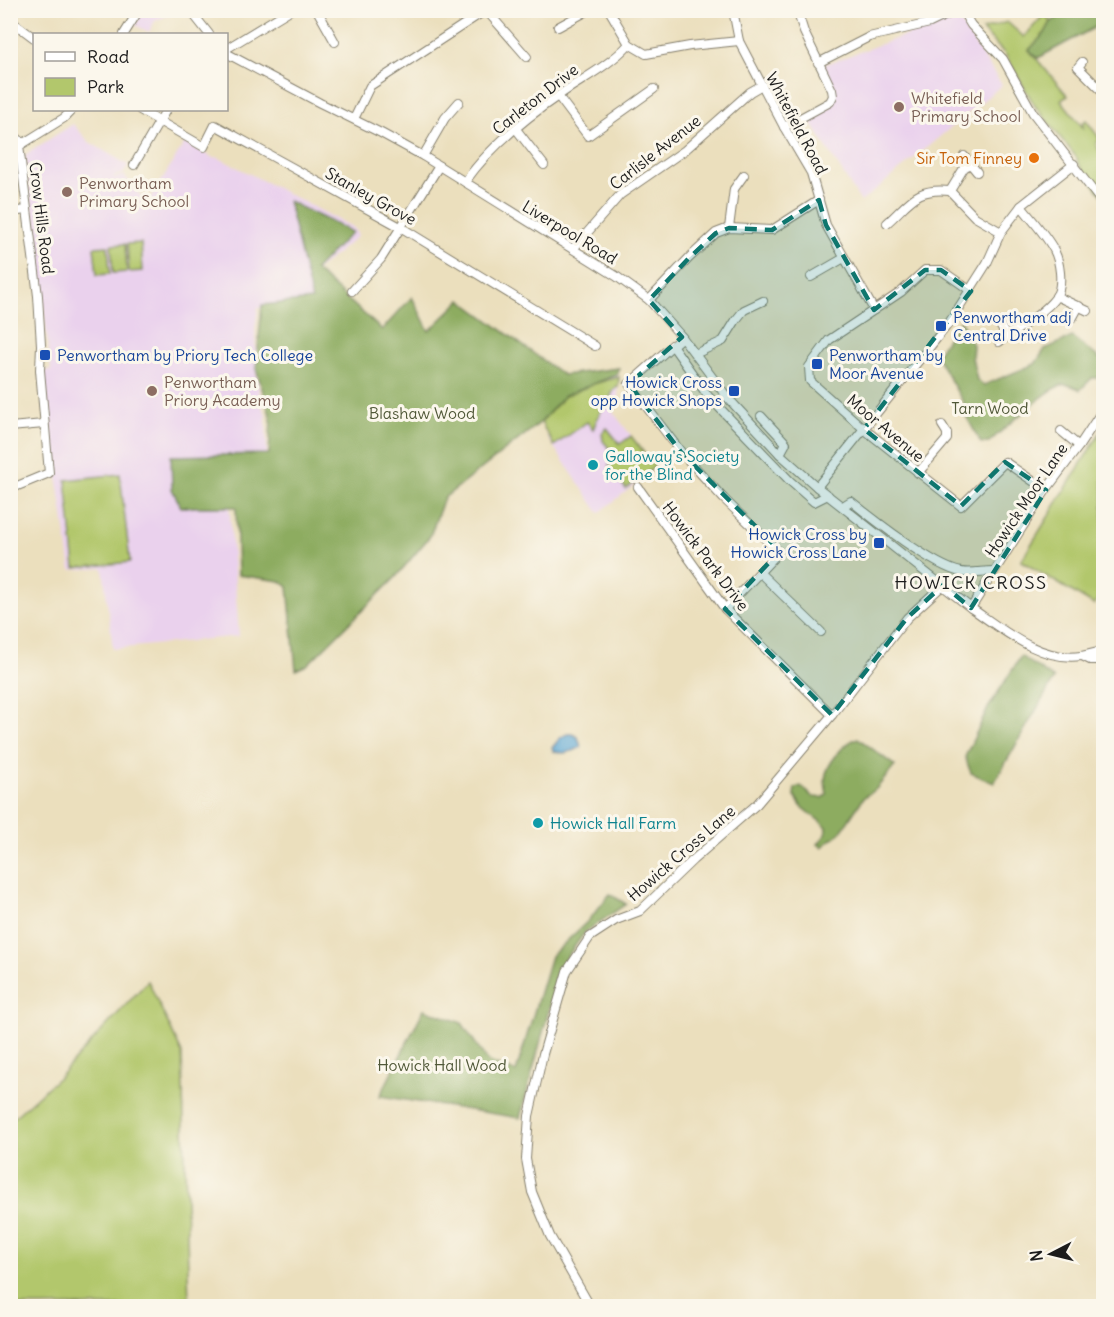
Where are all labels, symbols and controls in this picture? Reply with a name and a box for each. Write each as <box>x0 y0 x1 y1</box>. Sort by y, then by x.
legend <box>33 33 228 111</box>
text: Road <box>87 45 130 68</box>
street label: Carleton Drive <box>488 59 582 139</box>
street label: Whitefield Road <box>762 68 832 178</box>
text: Park <box>87 75 124 98</box>
place label: Whitefield Primary School <box>911 88 1021 126</box>
marker: Whitefield Primary School <box>892 100 906 114</box>
street label: Carlisle Avenue <box>605 110 705 194</box>
place label: Sir Tom Finney <box>916 148 1022 168</box>
marker: Sir Tom Finney <box>1027 151 1041 165</box>
street label: Crow Hills Road <box>25 161 59 275</box>
street label: Stanley Grove <box>322 163 420 229</box>
place label: Penwortham Primary School <box>79 173 189 211</box>
marker: Penwortham Primary School <box>60 185 74 199</box>
street label: Liverpool Road <box>519 196 621 268</box>
place label: Penwortham adj Central Drive <box>953 307 1072 345</box>
marker: Penwortham adj Central Drive <box>934 319 948 333</box>
place label: Penwortham by Priory Tech College <box>57 345 313 365</box>
place label: Penwortham by Moor Avenue <box>829 345 943 383</box>
marker: Penwortham by Priory Tech College <box>38 348 52 362</box>
marker: Penwortham by Moor Avenue <box>810 357 824 371</box>
place label: Penwortham Priory Academy <box>164 372 281 410</box>
place label: Howick Cross opp Howick Shops <box>591 372 722 410</box>
marker: Penwortham Priory Academy <box>145 384 159 398</box>
marker: Howick Cross opp Howick Shops <box>727 384 741 398</box>
street label: Moor Avenue <box>843 390 929 466</box>
park label: Tarn Wood <box>951 398 1029 418</box>
park label: Blashaw Wood <box>369 403 475 423</box>
street label: Howick Moor Lane <box>980 439 1072 561</box>
place label: Galloway's Society for the Blind <box>605 446 739 484</box>
marker: Galloway's Society for the Blind <box>586 458 600 472</box>
street label: Howick Park Drive <box>658 497 754 615</box>
place label: Howick Cross by Howick Cross Lane <box>730 524 867 562</box>
marker: Howick Cross by Howick Cross Lane <box>872 536 886 550</box>
district label: HOWICK CROSS <box>894 571 1048 594</box>
street label: Howick Cross Lane <box>623 801 739 905</box>
place label: Howick Hall Farm <box>550 813 676 833</box>
marker: Howick Hall Farm <box>531 816 545 830</box>
park label: Howick Hall Wood <box>377 1055 507 1075</box>
north arrow <box>1021 1224 1081 1284</box>
text: N <box>1026 1249 1047 1263</box>

